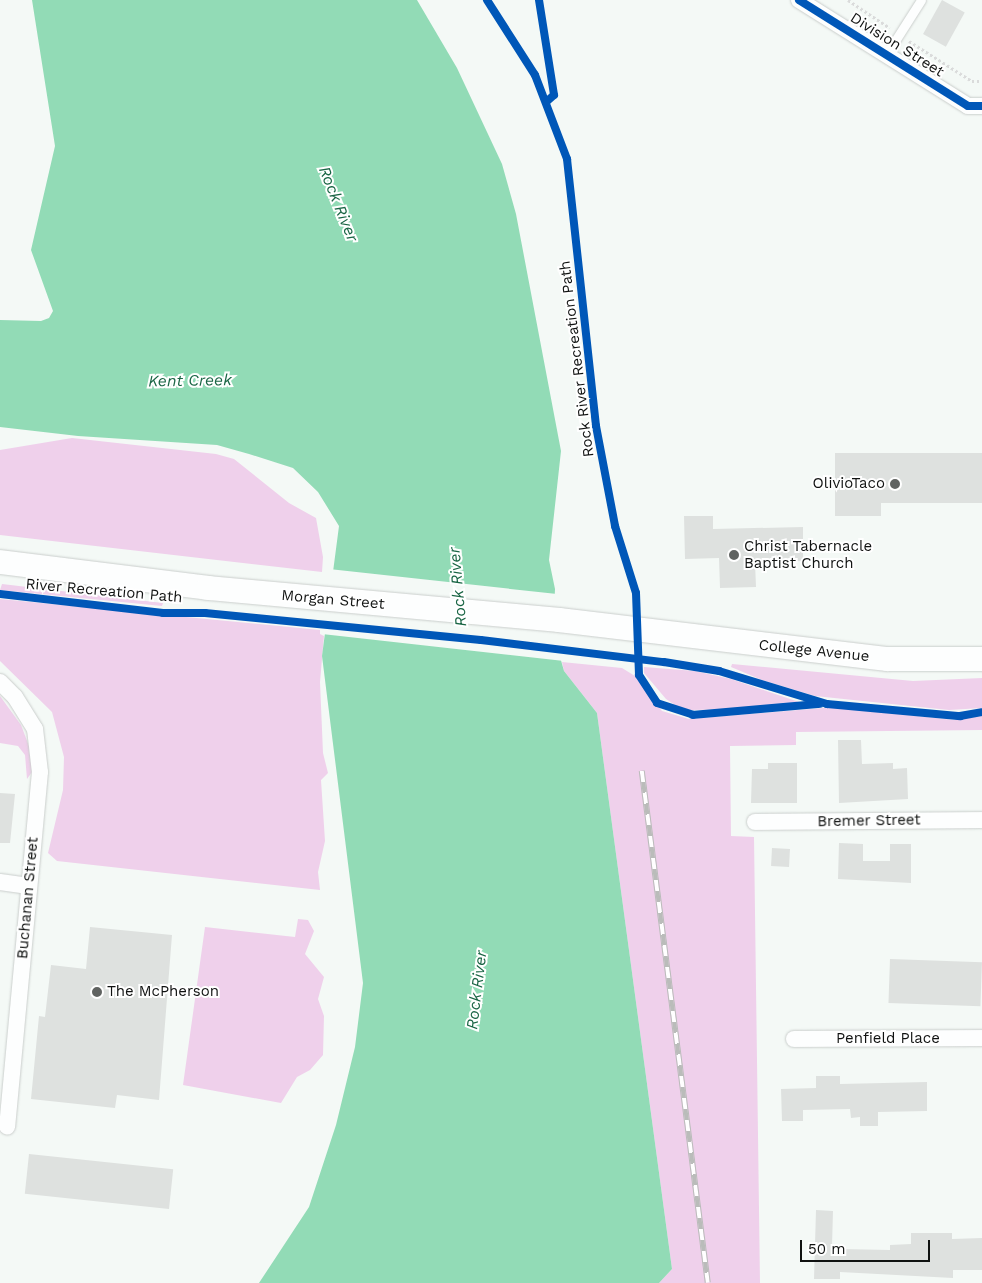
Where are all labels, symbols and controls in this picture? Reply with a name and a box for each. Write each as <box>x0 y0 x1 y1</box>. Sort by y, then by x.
street label: Division Street <box>847 9 947 81</box>
water label: Rock River <box>314 163 362 245</box>
street label: Rock River Recreation Path <box>556 259 598 459</box>
water label: Kent Creek <box>148 371 232 391</box>
place label: OlivioTaco <box>813 475 885 493</box>
marker: OlivioTaco <box>889 478 901 490</box>
place label: Christ Tabernacle Baptist Church <box>744 537 873 572</box>
water label: Rock River <box>445 546 471 628</box>
marker: Christ Tabernacle Baptist Church <box>728 549 740 561</box>
street label: River Recreation Path <box>25 575 183 607</box>
street label: Morgan Street <box>281 587 385 613</box>
street label: College Avenue <box>757 636 871 666</box>
street label: Bremer Street <box>817 811 921 831</box>
street label: Buchanan Street <box>14 836 42 960</box>
water label: Rock River <box>463 949 491 1031</box>
place label: The McPherson <box>107 983 219 1001</box>
marker: The McPherson <box>91 986 103 998</box>
street label: Penfield Place <box>836 1030 940 1048</box>
scale bar <box>802 1230 932 1262</box>
text: 50 m <box>808 1240 845 1258</box>

